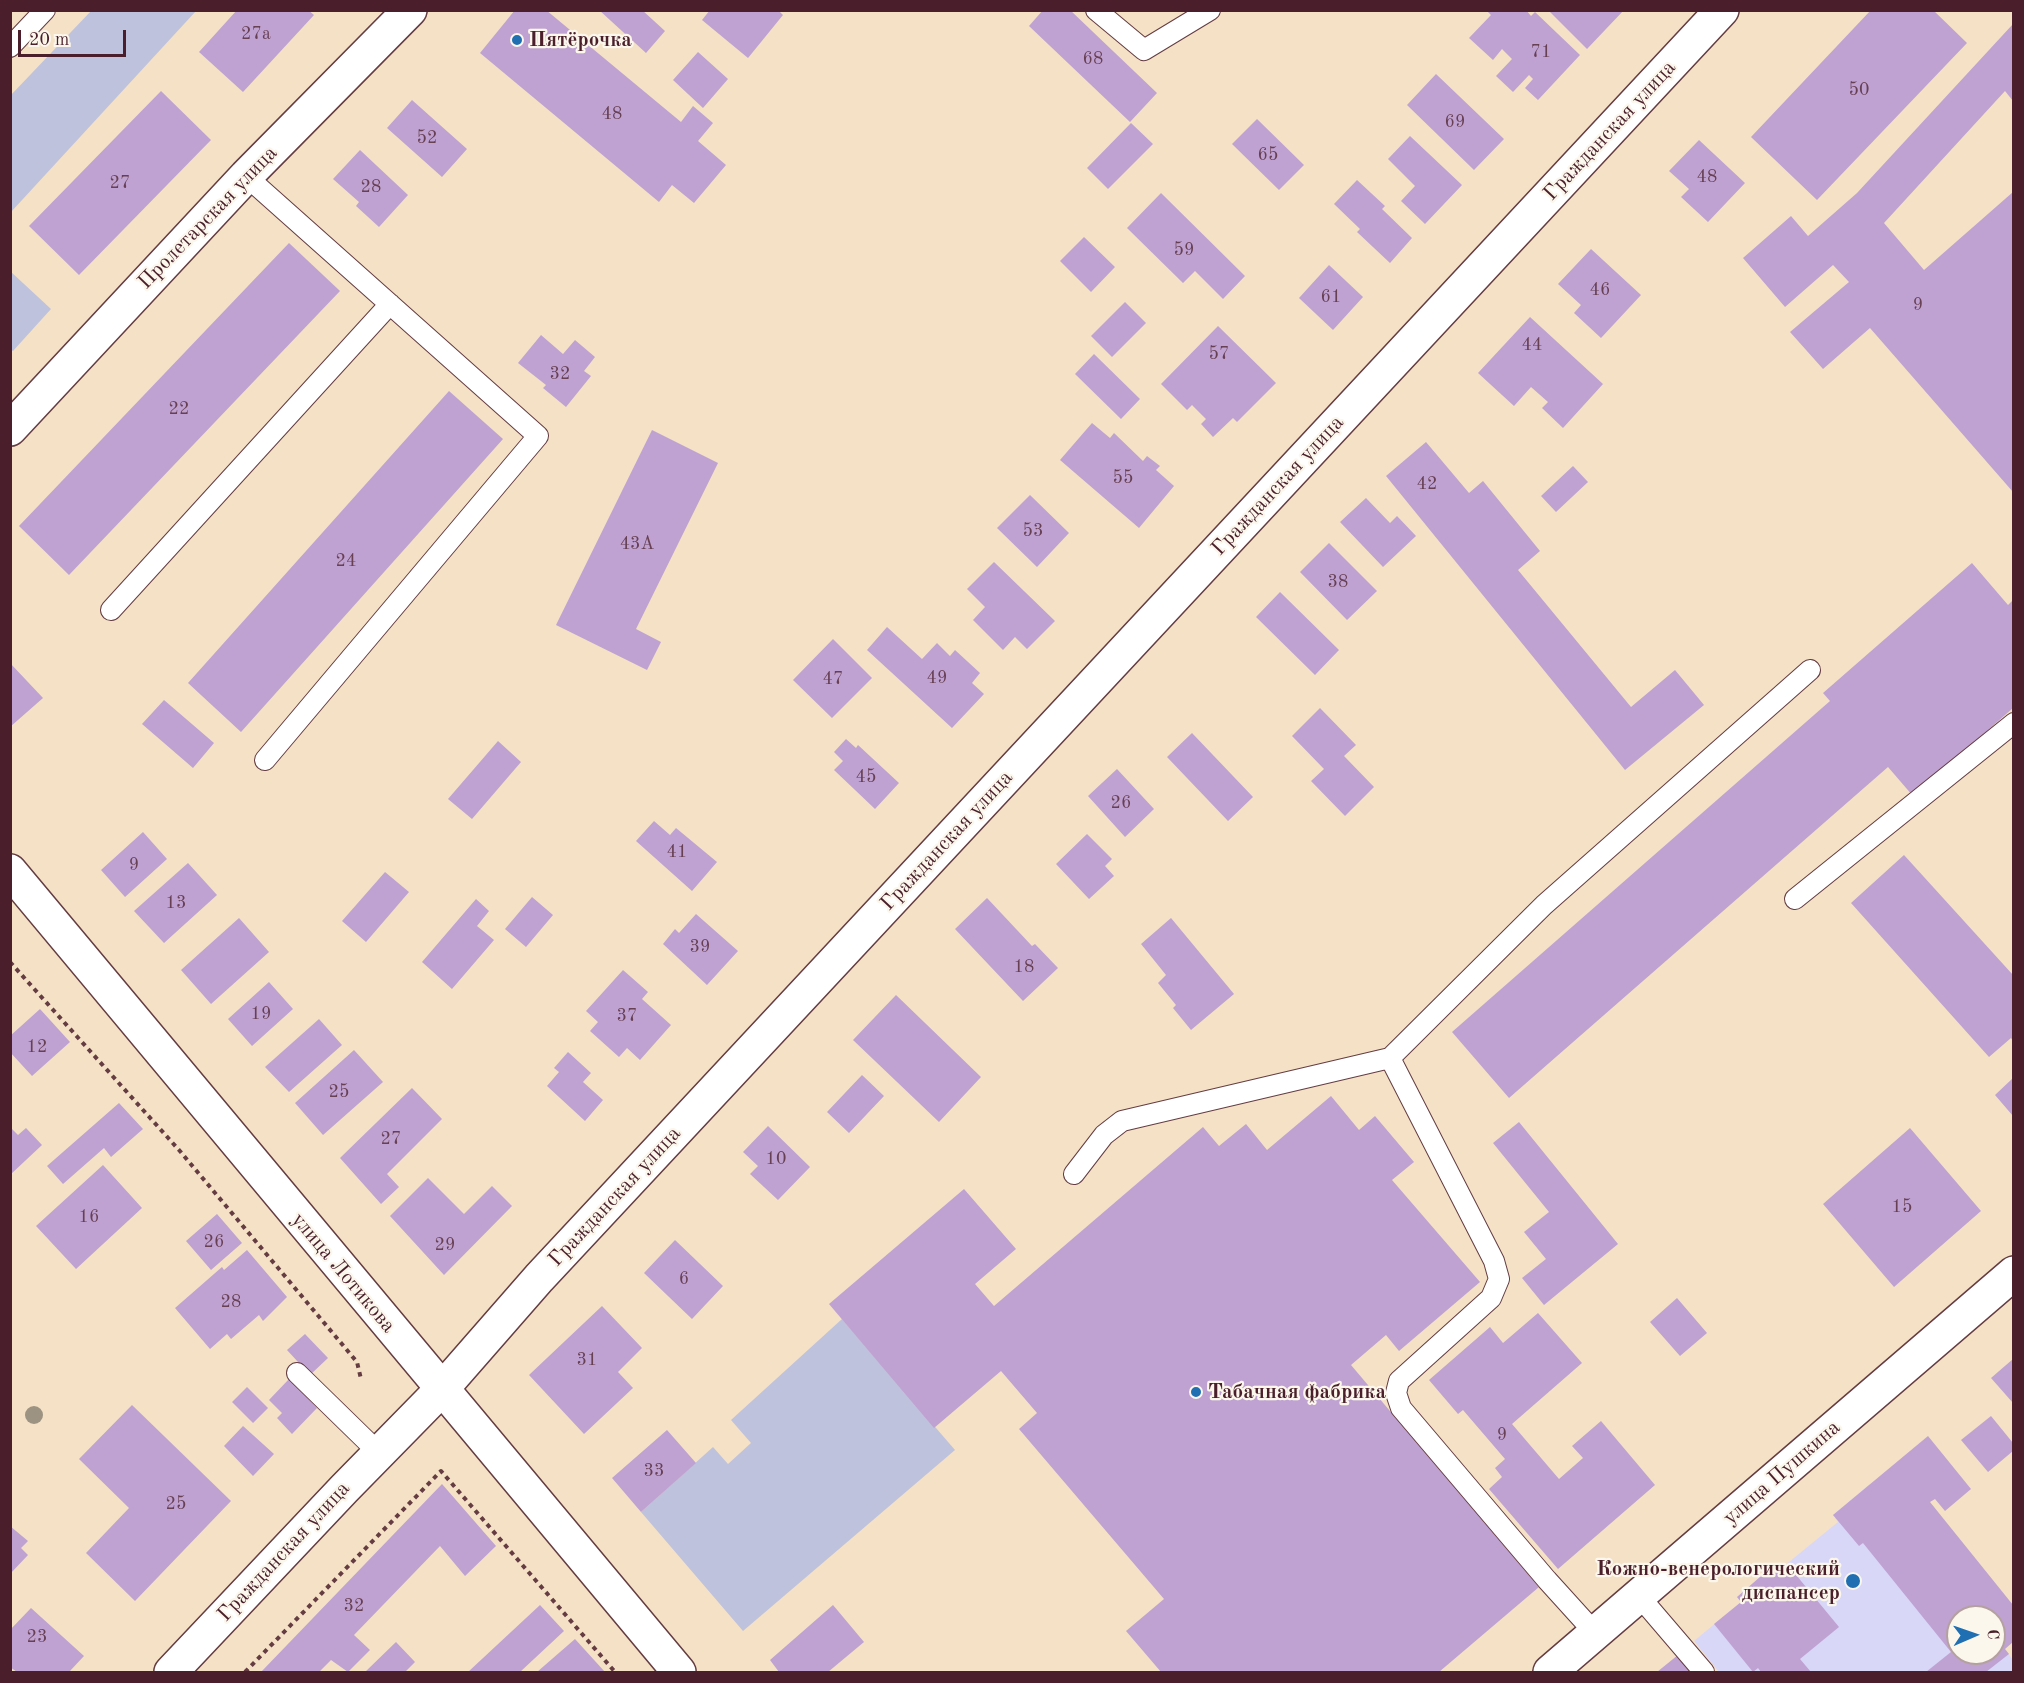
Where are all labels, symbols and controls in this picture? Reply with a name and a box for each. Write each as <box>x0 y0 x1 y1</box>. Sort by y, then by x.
scale bar <box>21 18 129 56</box>
house number: 27а <box>241 23 271 45</box>
place label: Пятёрочка <box>529 27 632 53</box>
text: 20 m <box>29 31 69 49</box>
marker: Пятёрочка <box>510 33 524 47</box>
house number: 71 <box>1531 41 1551 63</box>
house number: 68 <box>1083 48 1103 70</box>
street label: Гражданская улица <box>1538 56 1682 206</box>
house number: 50 <box>1849 79 1869 101</box>
house number: 48 <box>602 103 622 125</box>
house number: 69 <box>1445 111 1465 133</box>
house number: 52 <box>417 127 437 149</box>
street label: Пролетарская улица <box>133 141 283 295</box>
house number: 65 <box>1258 144 1278 166</box>
house number: 48 <box>1697 166 1717 188</box>
house number: 27 <box>110 172 130 194</box>
house number: 28 <box>361 176 381 198</box>
house number: 59 <box>1174 239 1194 261</box>
house number: 46 <box>1590 279 1610 301</box>
house number: 61 <box>1321 286 1341 308</box>
house number: 9 <box>1913 294 1923 316</box>
house number: 44 <box>1522 334 1542 356</box>
house number: 57 <box>1209 343 1229 365</box>
house number: 32 <box>550 363 570 385</box>
house number: 22 <box>169 398 189 420</box>
street label: Гражданская улица <box>1206 411 1350 561</box>
house number: 55 <box>1113 467 1133 489</box>
house number: 42 <box>1417 473 1437 495</box>
house number: 53 <box>1023 520 1043 542</box>
house number: 43А <box>620 533 654 555</box>
house number: 24 <box>336 550 356 572</box>
house number: 38 <box>1328 571 1348 593</box>
house number: 49 <box>927 667 947 689</box>
house number: 47 <box>823 668 843 690</box>
house number: 45 <box>856 766 876 788</box>
street label: Гражданская улица <box>875 766 1019 916</box>
house number: 26 <box>1111 792 1131 814</box>
house number: 41 <box>667 841 687 863</box>
house number: 9 <box>129 854 139 876</box>
house number: 13 <box>166 892 186 914</box>
house number: 39 <box>690 936 710 958</box>
house number: 18 <box>1014 956 1034 978</box>
house number: 19 <box>251 1003 271 1025</box>
house number: 37 <box>617 1005 637 1027</box>
house number: 12 <box>27 1036 47 1058</box>
house number: 25 <box>329 1081 349 1103</box>
street label: Гражданская улица <box>543 1122 687 1272</box>
house number: 27 <box>381 1128 401 1150</box>
house number: 10 <box>766 1148 786 1170</box>
house number: 15 <box>1892 1196 1912 1218</box>
house number: 16 <box>79 1206 99 1228</box>
street label: улица Лотикова <box>285 1208 401 1338</box>
house number: 26 <box>204 1231 224 1253</box>
house number: 29 <box>435 1234 455 1256</box>
house number: 6 <box>679 1268 689 1290</box>
house number: 28 <box>221 1291 241 1313</box>
house number: 31 <box>577 1349 597 1371</box>
place label: Табачная фабрика <box>1208 1379 1386 1405</box>
marker: Табачная фабрика <box>1189 1385 1203 1399</box>
street label: улица Пушкина <box>1718 1415 1846 1531</box>
house number: 9 <box>1497 1424 1507 1446</box>
house number: 33 <box>644 1460 664 1482</box>
street label: Гражданская улица <box>212 1477 356 1627</box>
house number: 25 <box>166 1493 186 1515</box>
place label: Кожно-венерологический диспансер <box>1596 1556 1840 1606</box>
marker: Кожно-венерологический диспансер <box>1844 1572 1862 1590</box>
house number: 32 <box>344 1595 364 1617</box>
north arrow <box>1946 1605 2006 1665</box>
house number: 23 <box>27 1626 47 1648</box>
text: С <box>1984 1629 2000 1640</box>

